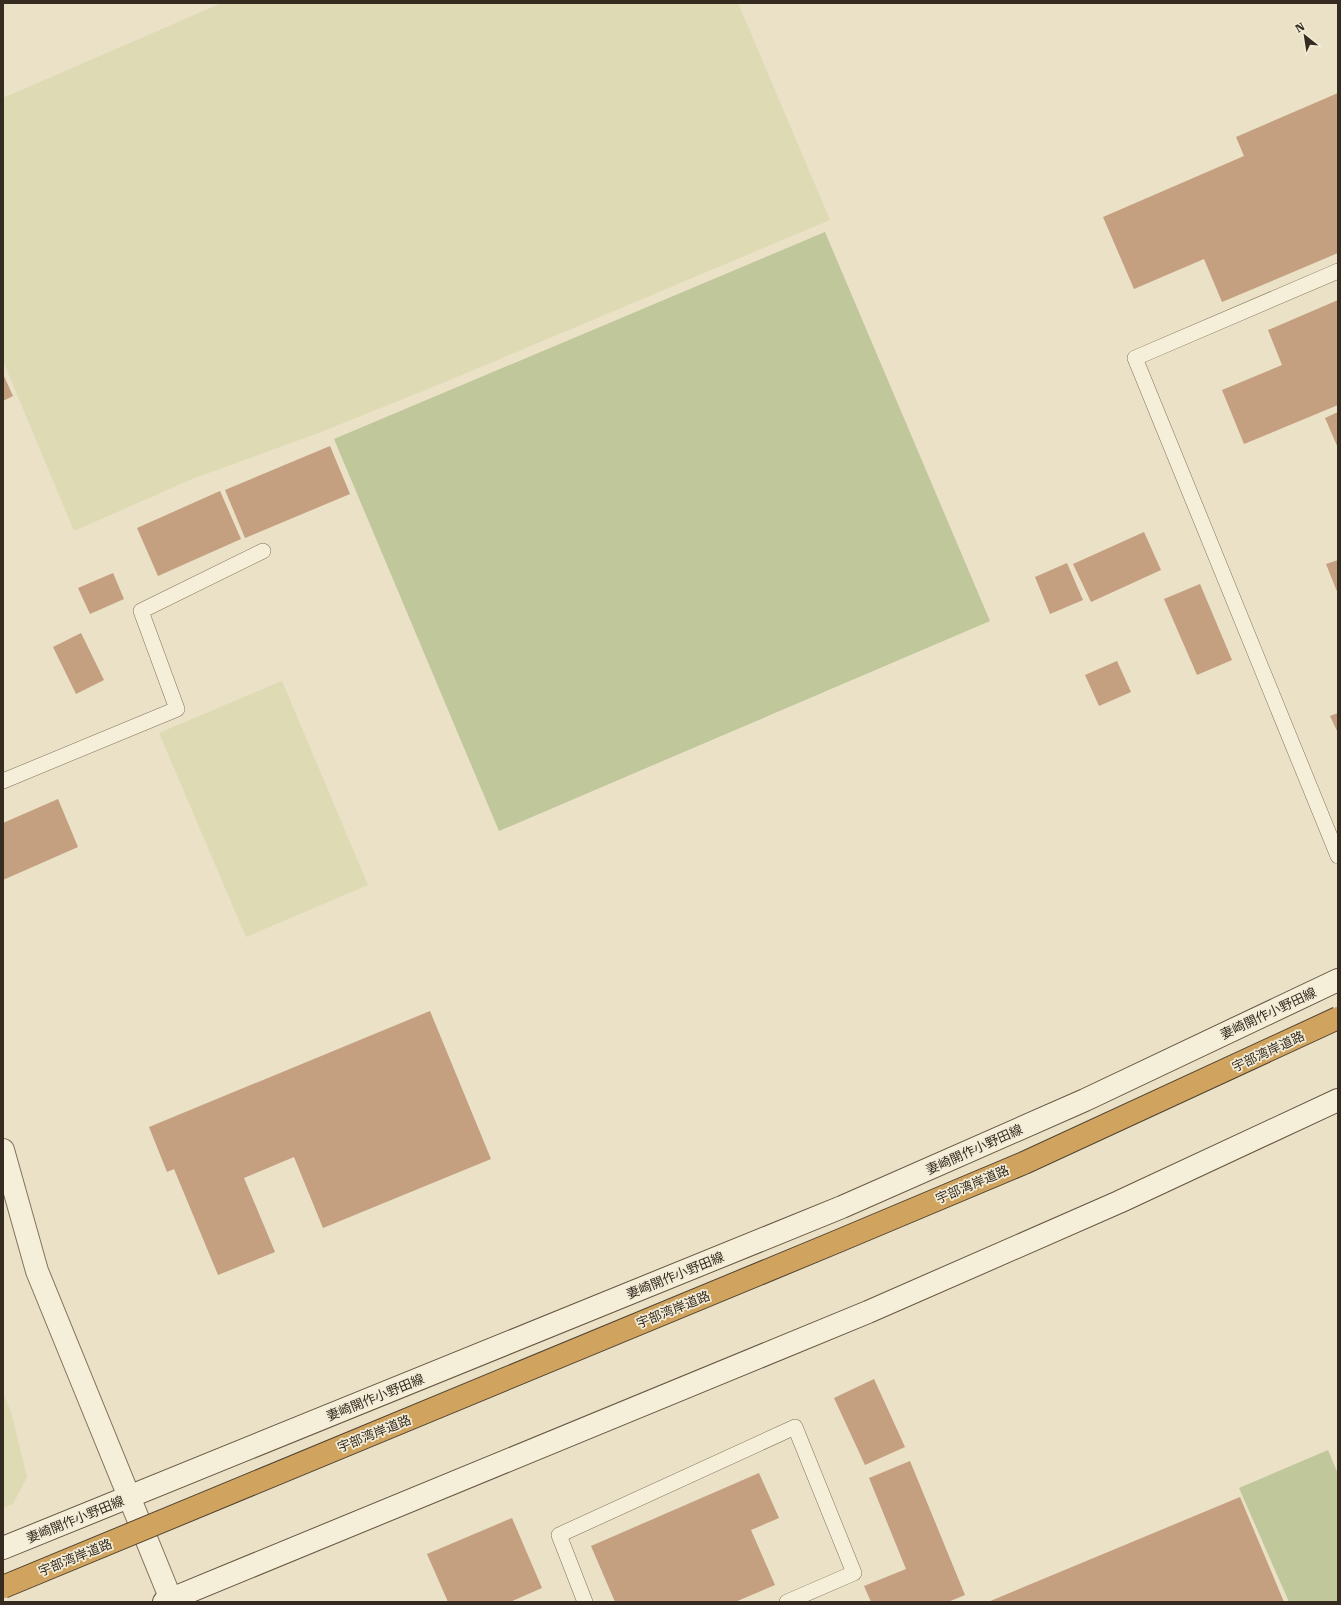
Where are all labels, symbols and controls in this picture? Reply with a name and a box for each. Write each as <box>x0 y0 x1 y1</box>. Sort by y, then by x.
north arrow <box>1285 16 1325 56</box>
text: N <box>1293 20 1308 36</box>
street label: 妻崎開作小野田線 <box>1218 985 1319 1042</box>
street label: 宇部湾岸道路 <box>1230 1028 1307 1075</box>
street label: 妻崎開作小野田線 <box>924 1121 1025 1177</box>
street label: 宇部湾岸道路 <box>933 1162 1011 1207</box>
street label: 妻崎開作小野田線 <box>624 1249 726 1302</box>
street label: 宇部湾岸道路 <box>634 1288 712 1331</box>
street label: 妻崎開作小野田線 <box>324 1371 426 1424</box>
street label: 宇部湾岸道路 <box>335 1412 413 1455</box>
street label: 妻崎開作小野田線 <box>24 1493 126 1546</box>
street label: 宇部湾岸道路 <box>36 1536 114 1579</box>

